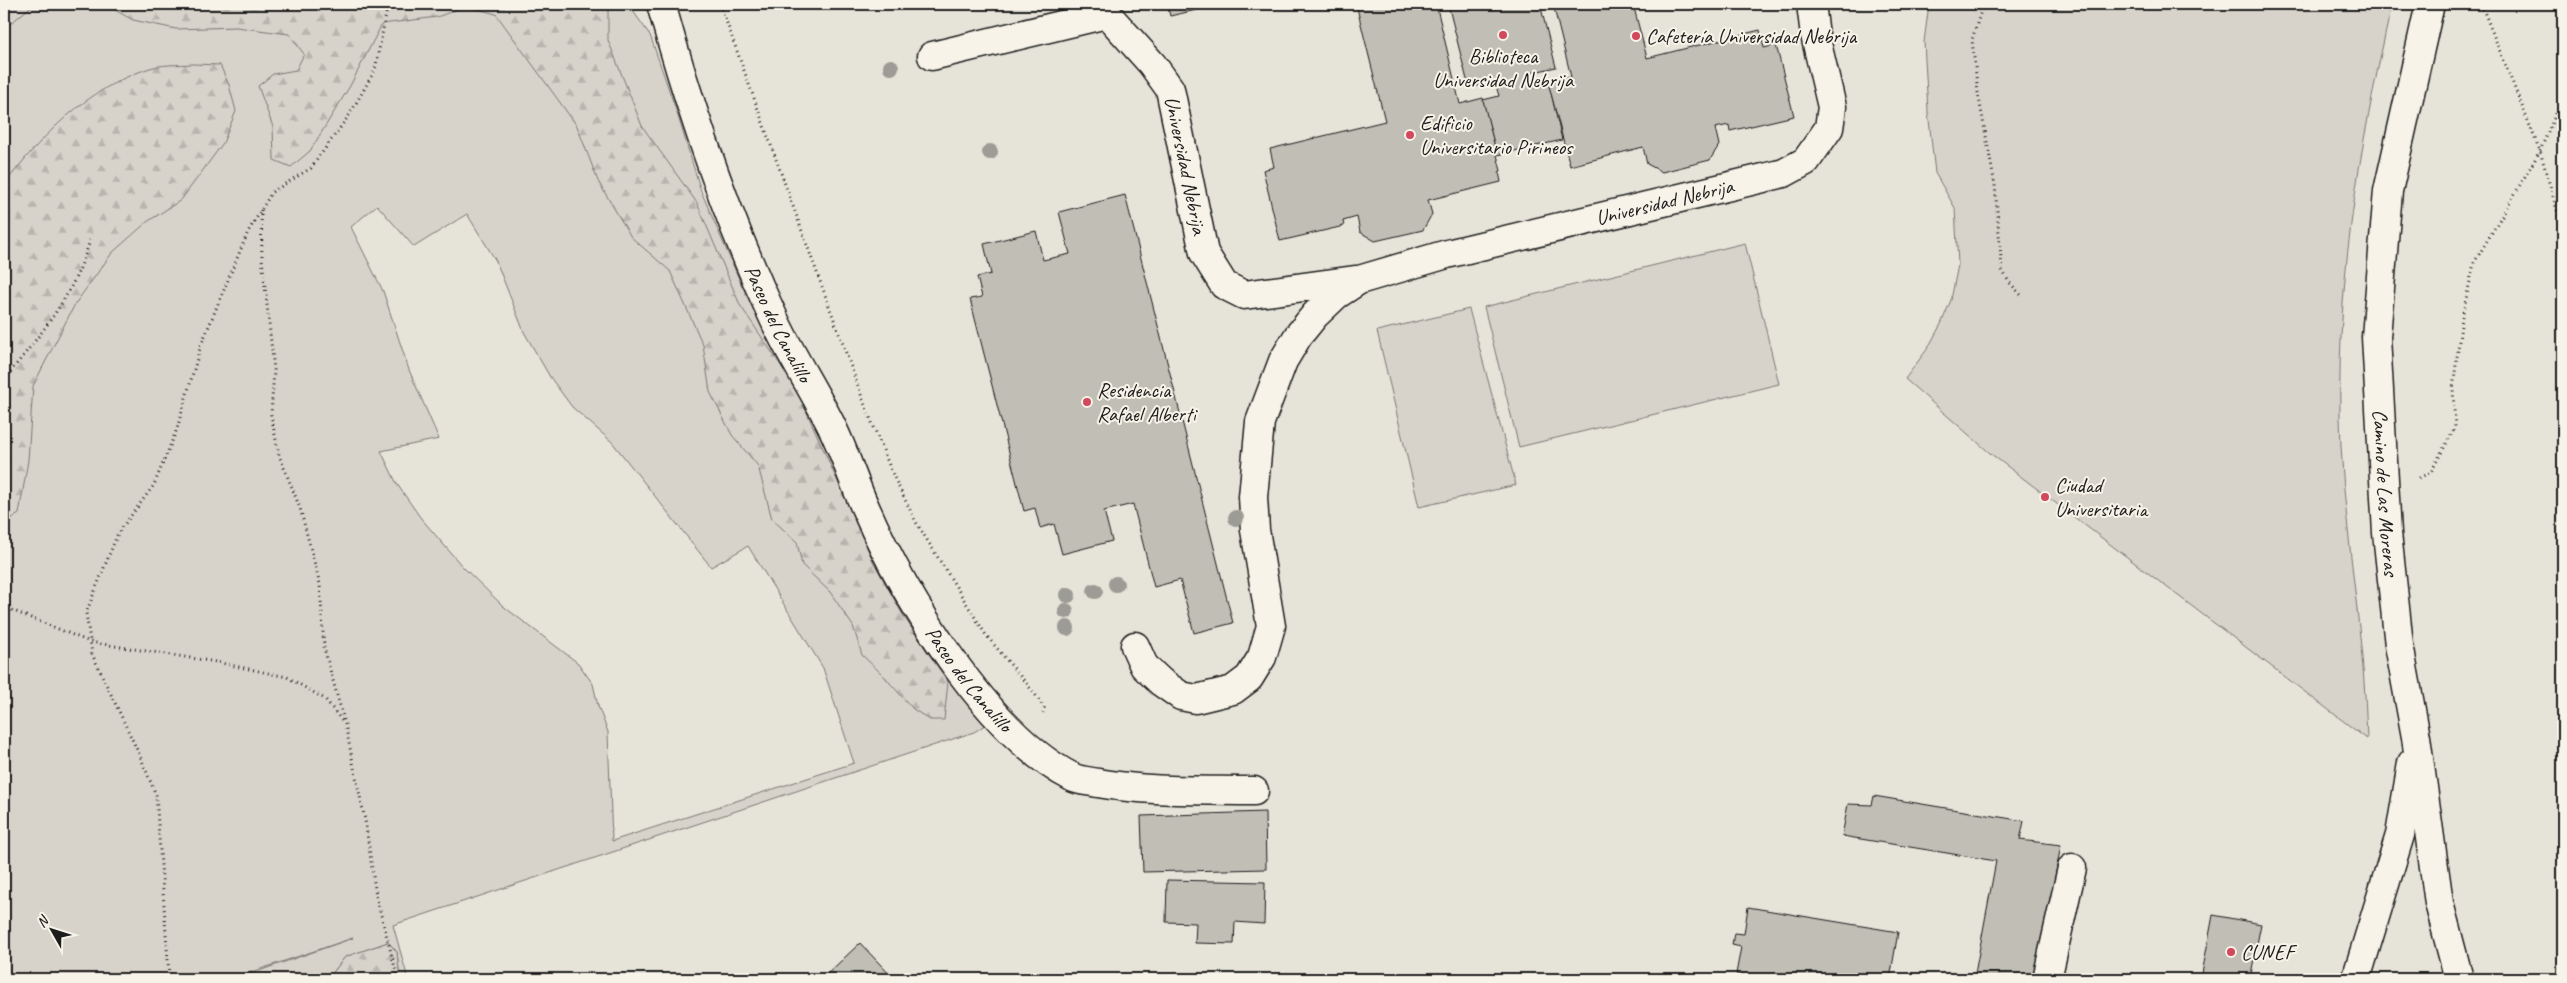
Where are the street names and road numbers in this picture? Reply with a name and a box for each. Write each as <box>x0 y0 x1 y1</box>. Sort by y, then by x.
street label: Universidad Nebrija <box>1159 94 1213 238</box>
street label: Universidad Nebrija <box>1593 172 1737 231</box>
street label: Paseo del Canalillo <box>739 261 819 389</box>
street label: Camino de Las Moreras <box>2367 409 2405 579</box>
street label: Paseo del Canalillo <box>920 622 1020 739</box>

